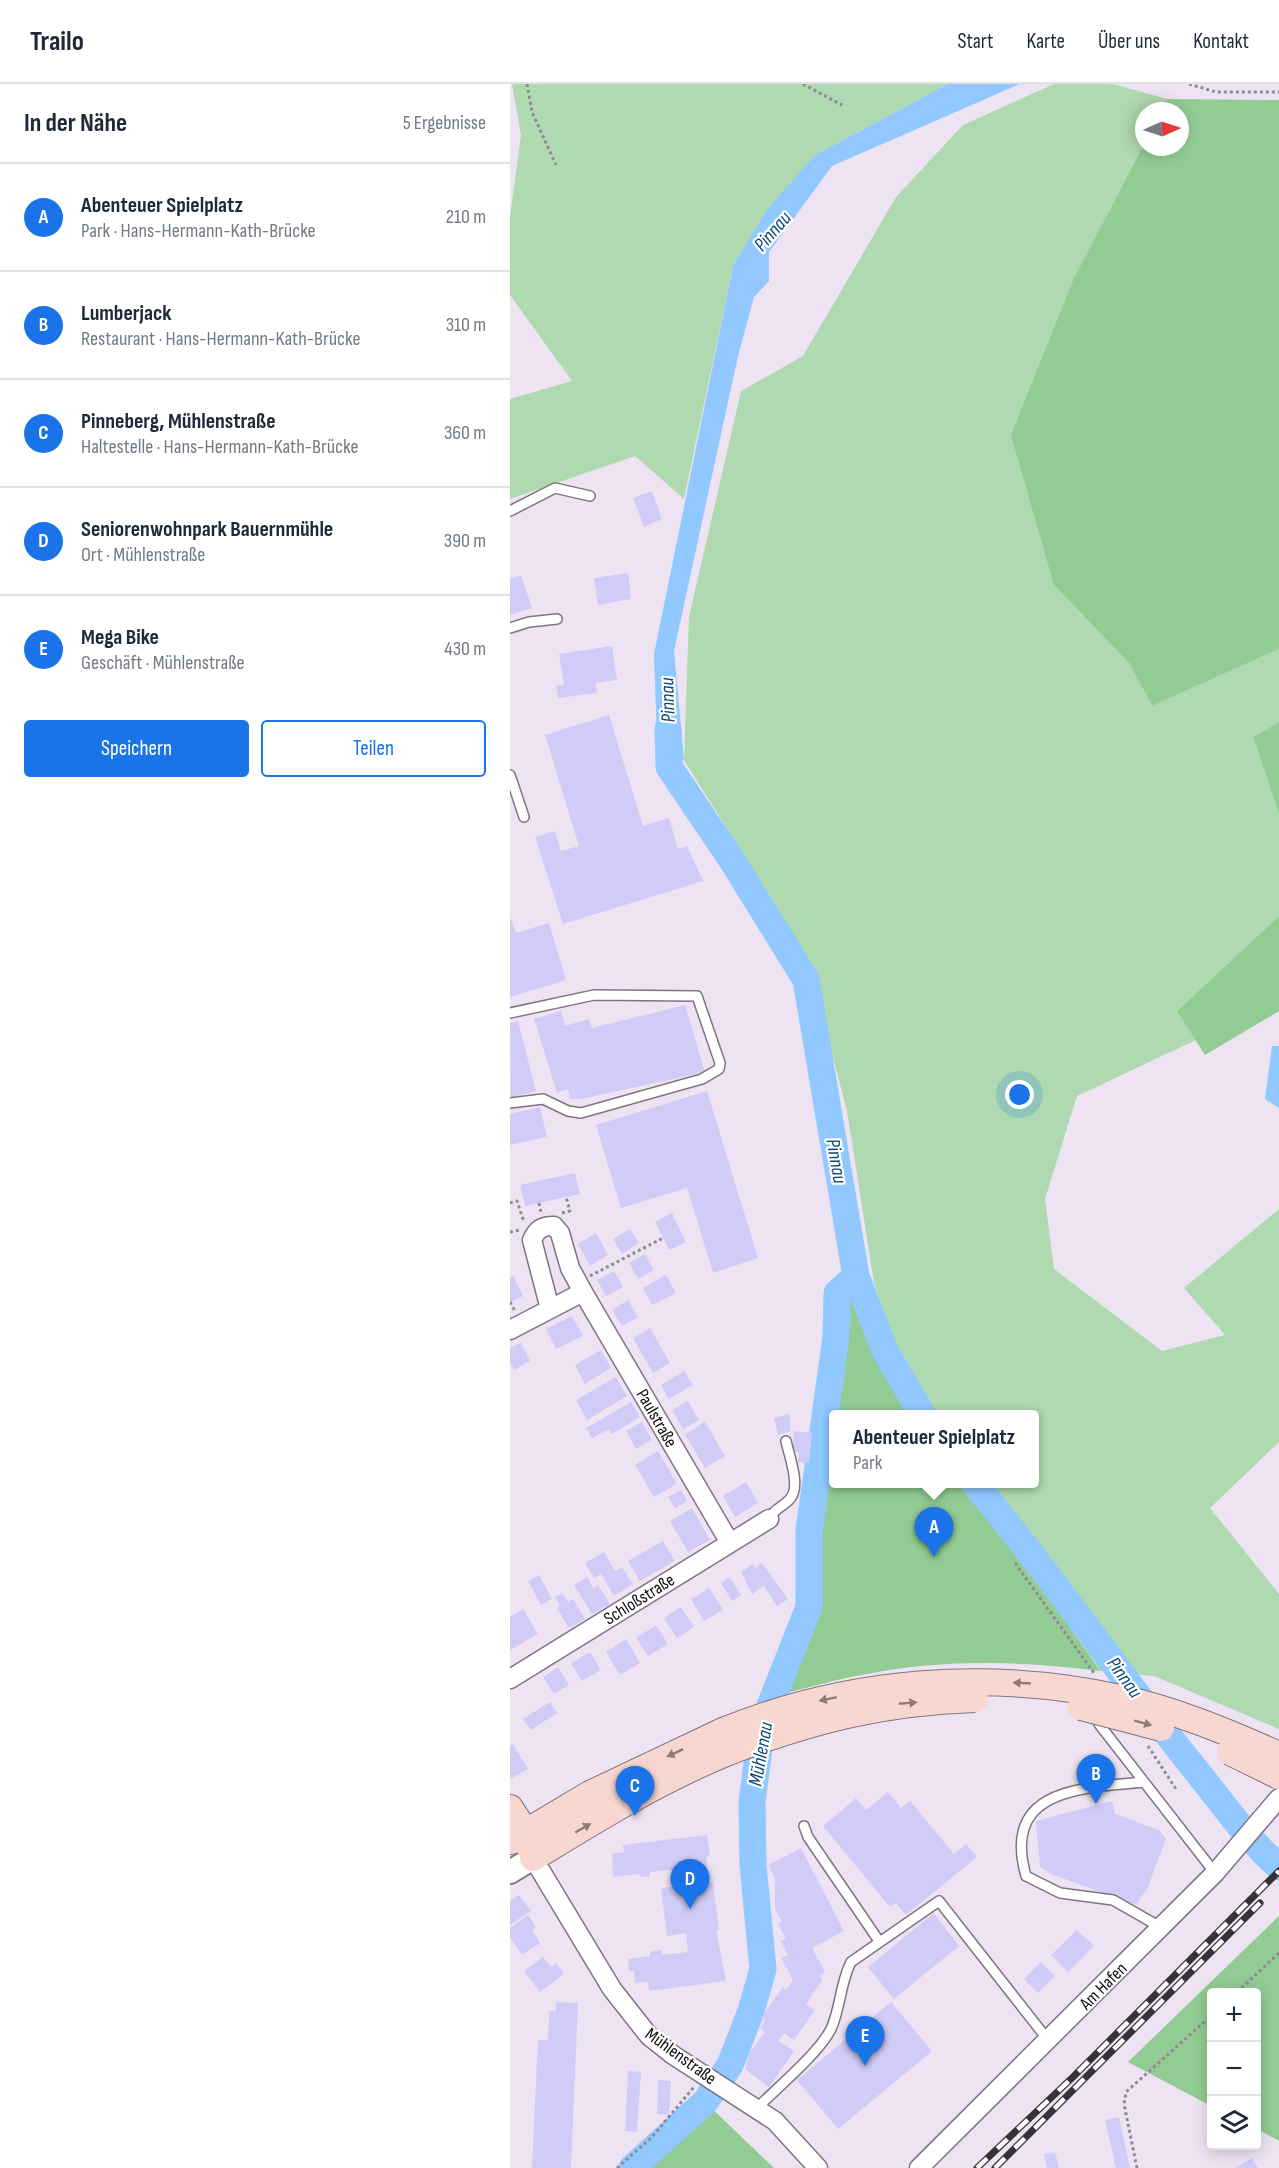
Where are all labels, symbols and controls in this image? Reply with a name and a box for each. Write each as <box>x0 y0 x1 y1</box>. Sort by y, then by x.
text: Trailo <box>30 25 84 58</box>
text: Start <box>957 29 994 54</box>
text: Karte <box>1027 29 1065 54</box>
text: Über uns <box>1098 29 1160 54</box>
text: Kontakt <box>1193 29 1249 54</box>
north arrow <box>1135 102 1189 156</box>
text: In der Nähe <box>24 108 127 139</box>
text: 5 Ergebnisse <box>403 111 486 135</box>
text: Abenteuer Spielplatz <box>81 192 243 219</box>
text: A <box>39 205 48 229</box>
text: 210 m <box>446 205 486 229</box>
water label: Pinnau <box>749 206 797 256</box>
text: Park · Hans-Hermann-Kath-Brücke <box>81 219 316 243</box>
text: Lumberjack <box>81 300 172 327</box>
text: B <box>39 313 48 337</box>
text: 310 m <box>446 313 486 337</box>
text: Restaurant · Hans-Hermann-Kath-Brücke <box>81 327 360 351</box>
text: Pinneberg, Mühlenstraße <box>81 408 276 435</box>
text: C <box>38 421 49 445</box>
text: 360 m <box>444 421 486 445</box>
text: Haltestelle · Hans-Hermann-Kath-Brücke <box>81 435 358 459</box>
text: Seniorenwohnpark Bauernmühle <box>81 516 333 543</box>
text: D <box>38 529 49 553</box>
text: 390 m <box>444 529 486 553</box>
text: Ort · Mühlenstraße <box>81 543 205 567</box>
text: Mega Bike <box>81 624 159 651</box>
text: E <box>39 637 48 661</box>
text: 430 m <box>444 637 486 661</box>
text: Geschäft · Mühlenstraße <box>81 651 245 675</box>
water label: Pinnau <box>655 676 681 723</box>
button: Speichern <box>24 720 249 777</box>
button: Teilen <box>261 720 486 777</box>
your location <box>1005 1080 1034 1109</box>
water label: Pinnau <box>820 1137 852 1186</box>
street label: Paulstraße <box>632 1385 682 1451</box>
popup <box>829 1410 1039 1488</box>
text: Abenteuer Spielplatz <box>853 1424 1015 1451</box>
text: Park <box>853 1451 882 1475</box>
pin: A <box>914 1508 954 1557</box>
street label: Schloßstraße <box>600 1569 679 1629</box>
water label: Pinnau <box>1101 1652 1148 1703</box>
one-way arrow <box>1012 1678 1031 1687</box>
one-way arrow <box>819 1694 838 1704</box>
one-way arrow <box>899 1698 918 1708</box>
one-way arrow <box>1134 1718 1152 1728</box>
water label: Mühlenau <box>744 1720 779 1788</box>
one-way arrow <box>667 1748 684 1757</box>
pin: B <box>1076 1754 1116 1804</box>
pin: C <box>616 1766 654 1816</box>
one-way arrow <box>575 1822 591 1833</box>
pin: D <box>670 1860 710 1909</box>
street label: Am Hafen <box>1075 1958 1131 2015</box>
map controls <box>1207 1988 1261 2150</box>
button: + <box>1207 1988 1261 2042</box>
pin: E <box>846 2016 884 2066</box>
street label: Mühlenstraße <box>641 2024 720 2089</box>
button: − <box>1207 2042 1261 2096</box>
button: layers <box>1207 2096 1261 2150</box>

